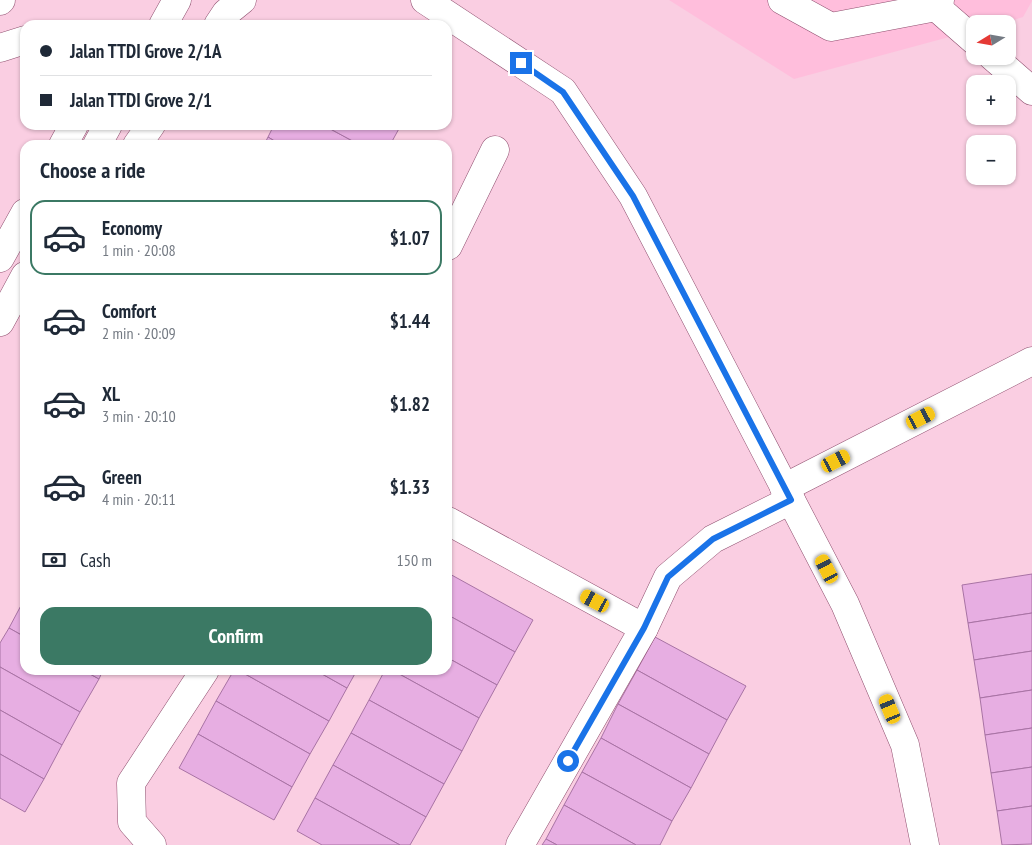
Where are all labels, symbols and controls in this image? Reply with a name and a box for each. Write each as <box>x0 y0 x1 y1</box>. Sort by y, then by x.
north arrow <box>966 15 1016 65</box>
map controls <box>966 15 1016 185</box>
text: Jalan TTDI Grove 2/1A <box>70 39 222 63</box>
route end <box>510 52 532 74</box>
button: + <box>966 75 1016 125</box>
text: Jalan TTDI Grove 2/1 <box>70 88 212 112</box>
button: − <box>966 135 1016 185</box>
text: Choose a ride <box>40 156 145 184</box>
icon: car <box>42 215 87 260</box>
text: Economy <box>102 216 162 240</box>
text: $1.07 <box>390 226 430 250</box>
text: 1 min · 20:08 <box>102 240 176 260</box>
icon: car <box>42 298 87 343</box>
text: Comfort <box>102 299 156 323</box>
text: $1.44 <box>390 309 430 333</box>
text: 2 min · 20:09 <box>102 323 176 343</box>
icon: car <box>42 381 87 426</box>
text: XL <box>102 382 120 406</box>
text: $1.82 <box>390 392 430 416</box>
car <box>904 405 937 431</box>
text: 3 min · 20:10 <box>102 406 176 426</box>
car <box>819 448 852 474</box>
icon: car <box>42 464 87 509</box>
text: Green <box>102 465 142 489</box>
text: $1.33 <box>390 475 430 499</box>
text: 4 min · 20:11 <box>102 489 176 509</box>
icon: cash <box>40 546 68 574</box>
text: Cash <box>80 548 111 572</box>
text: 150 m <box>397 550 432 570</box>
car <box>813 552 840 586</box>
car <box>578 587 611 615</box>
button: Confirm <box>40 607 432 665</box>
car <box>877 692 902 726</box>
route start <box>557 750 579 772</box>

